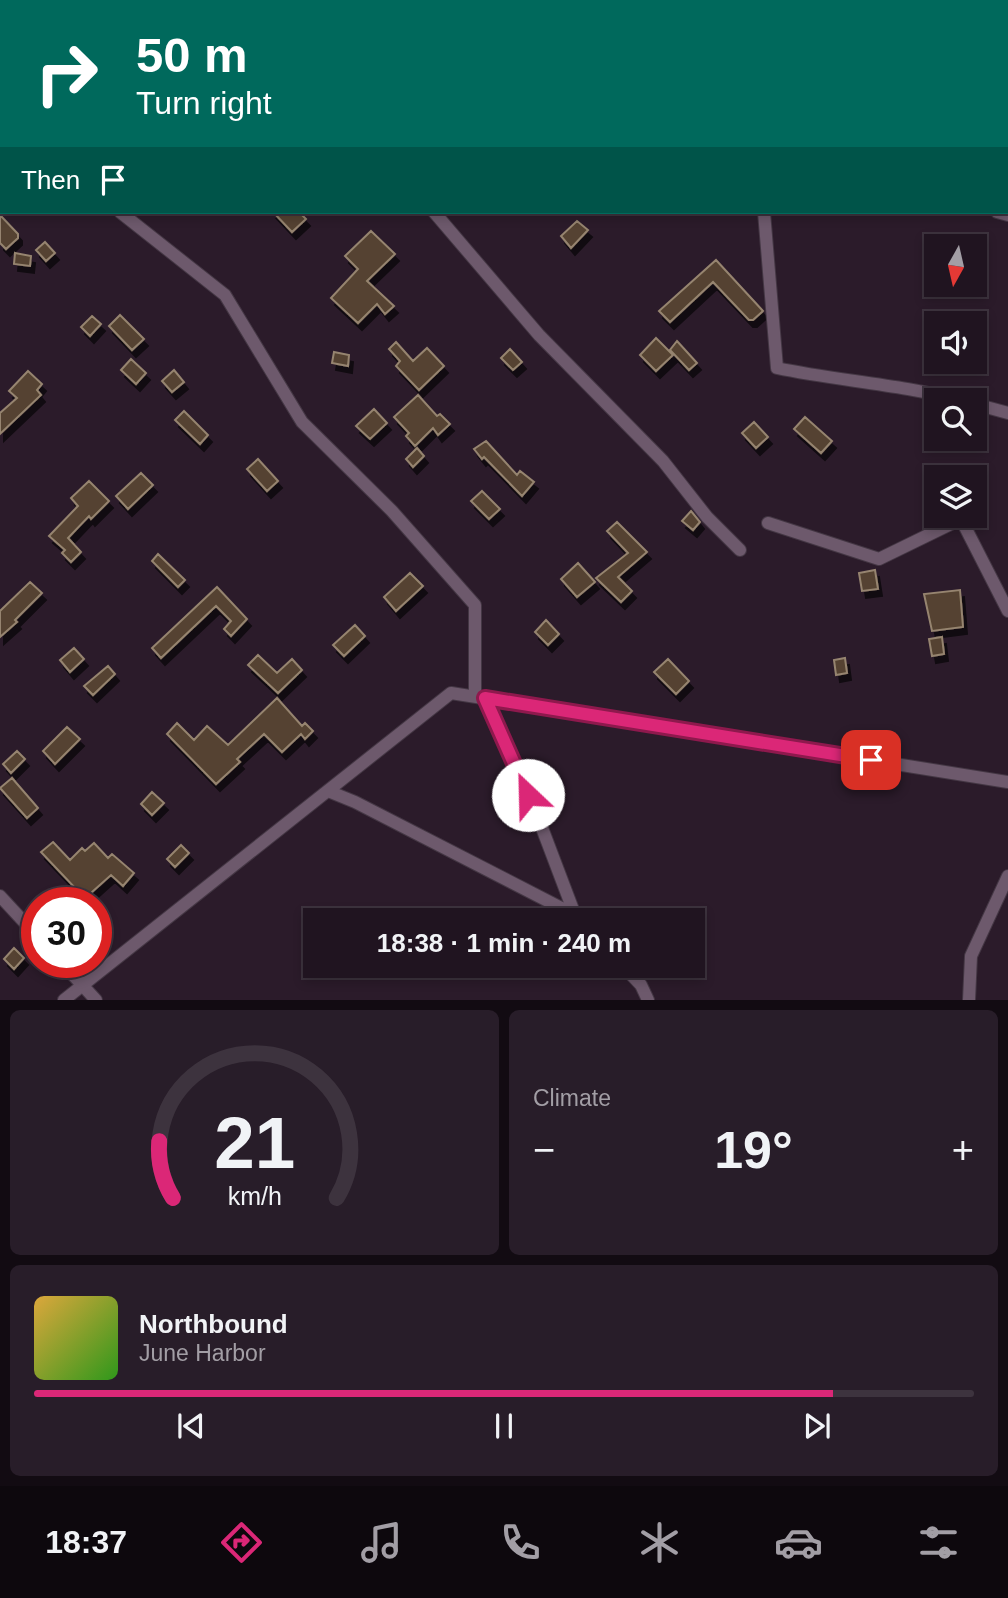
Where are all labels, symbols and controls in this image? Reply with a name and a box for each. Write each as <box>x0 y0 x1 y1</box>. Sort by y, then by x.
icon: right <box>21 28 112 119</box>
text: 50 m <box>136 28 248 82</box>
text: Turn right <box>136 85 272 121</box>
icon: arrive <box>94 161 132 199</box>
text: Then <box>21 165 80 195</box>
north arrow <box>924 234 987 298</box>
map controls <box>924 234 987 528</box>
button: sound <box>924 311 987 374</box>
button: search <box>924 388 987 451</box>
button: layers <box>924 465 987 528</box>
pin <box>841 730 901 790</box>
icon: arrive <box>852 741 890 779</box>
position arrow <box>491 758 565 832</box>
speed limit sign: 30 <box>21 887 112 978</box>
text: 18:38 · 1 min · 240 m <box>377 928 631 958</box>
text: Climate <box>533 1085 611 1111</box>
text: 21 <box>214 1103 295 1184</box>
text: 19° <box>714 1121 793 1179</box>
text: − <box>533 1129 555 1171</box>
text: + <box>952 1129 974 1171</box>
text: km/h <box>227 1182 282 1210</box>
text: Northbound <box>139 1309 288 1339</box>
text: June Harbor <box>139 1340 266 1366</box>
icon: previous <box>172 1407 210 1445</box>
icon: pause <box>485 1407 523 1445</box>
icon: next <box>798 1407 836 1445</box>
icon: directions <box>217 1518 266 1567</box>
icon: music <box>357 1518 406 1567</box>
icon: phone <box>496 1518 545 1567</box>
icon: climate <box>635 1518 684 1567</box>
icon: car <box>774 1518 823 1567</box>
icon: filters <box>914 1518 963 1567</box>
text: 18:37 <box>45 1524 127 1560</box>

